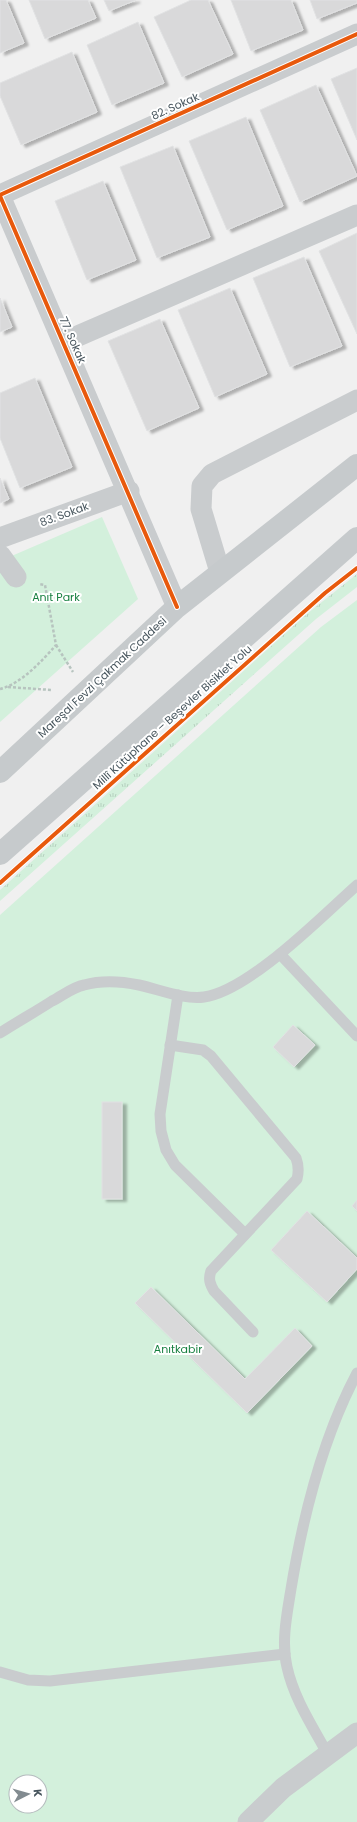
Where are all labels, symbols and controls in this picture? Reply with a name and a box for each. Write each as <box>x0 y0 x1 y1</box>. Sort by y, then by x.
street label: 82. Sokak <box>149 88 202 124</box>
street label: 77. Sokak <box>56 314 91 366</box>
street label: 83. Sokak <box>37 498 91 530</box>
park label: Anıt Park <box>32 589 80 605</box>
street label: Mareşal Fevzi Çakmak Caddesi <box>34 613 170 741</box>
street label: Millî Kütüphane – Beşevler Bisiklet Yolu <box>89 641 255 793</box>
park label: Anıtkabir <box>154 1341 202 1357</box>
north arrow <box>8 1774 48 1814</box>
text: K <box>30 1788 46 1798</box>

